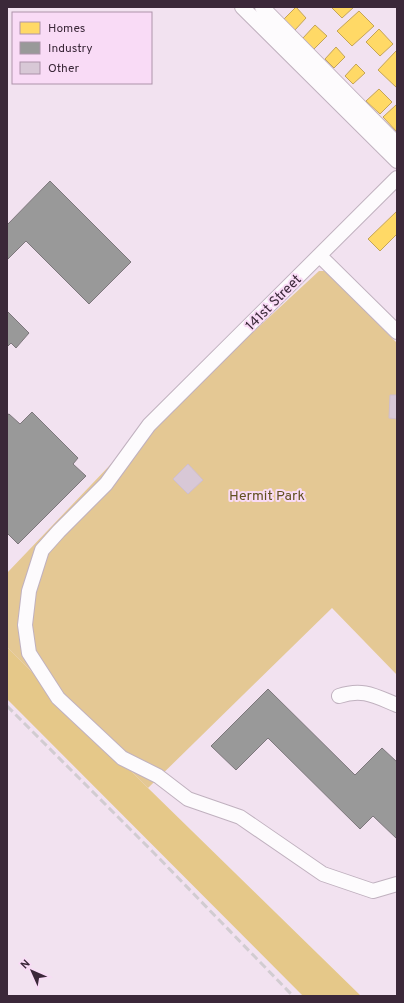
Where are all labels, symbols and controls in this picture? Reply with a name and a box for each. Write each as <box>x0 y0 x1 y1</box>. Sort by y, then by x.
legend <box>12 12 152 84</box>
text: Homes <box>48 21 85 37</box>
text: Industry <box>48 41 93 57</box>
text: Other <box>48 61 80 77</box>
street label: 141st Street <box>243 272 306 335</box>
park label: Hermit Park <box>229 488 305 505</box>
north arrow <box>12 951 52 991</box>
text: N <box>18 957 33 972</box>

